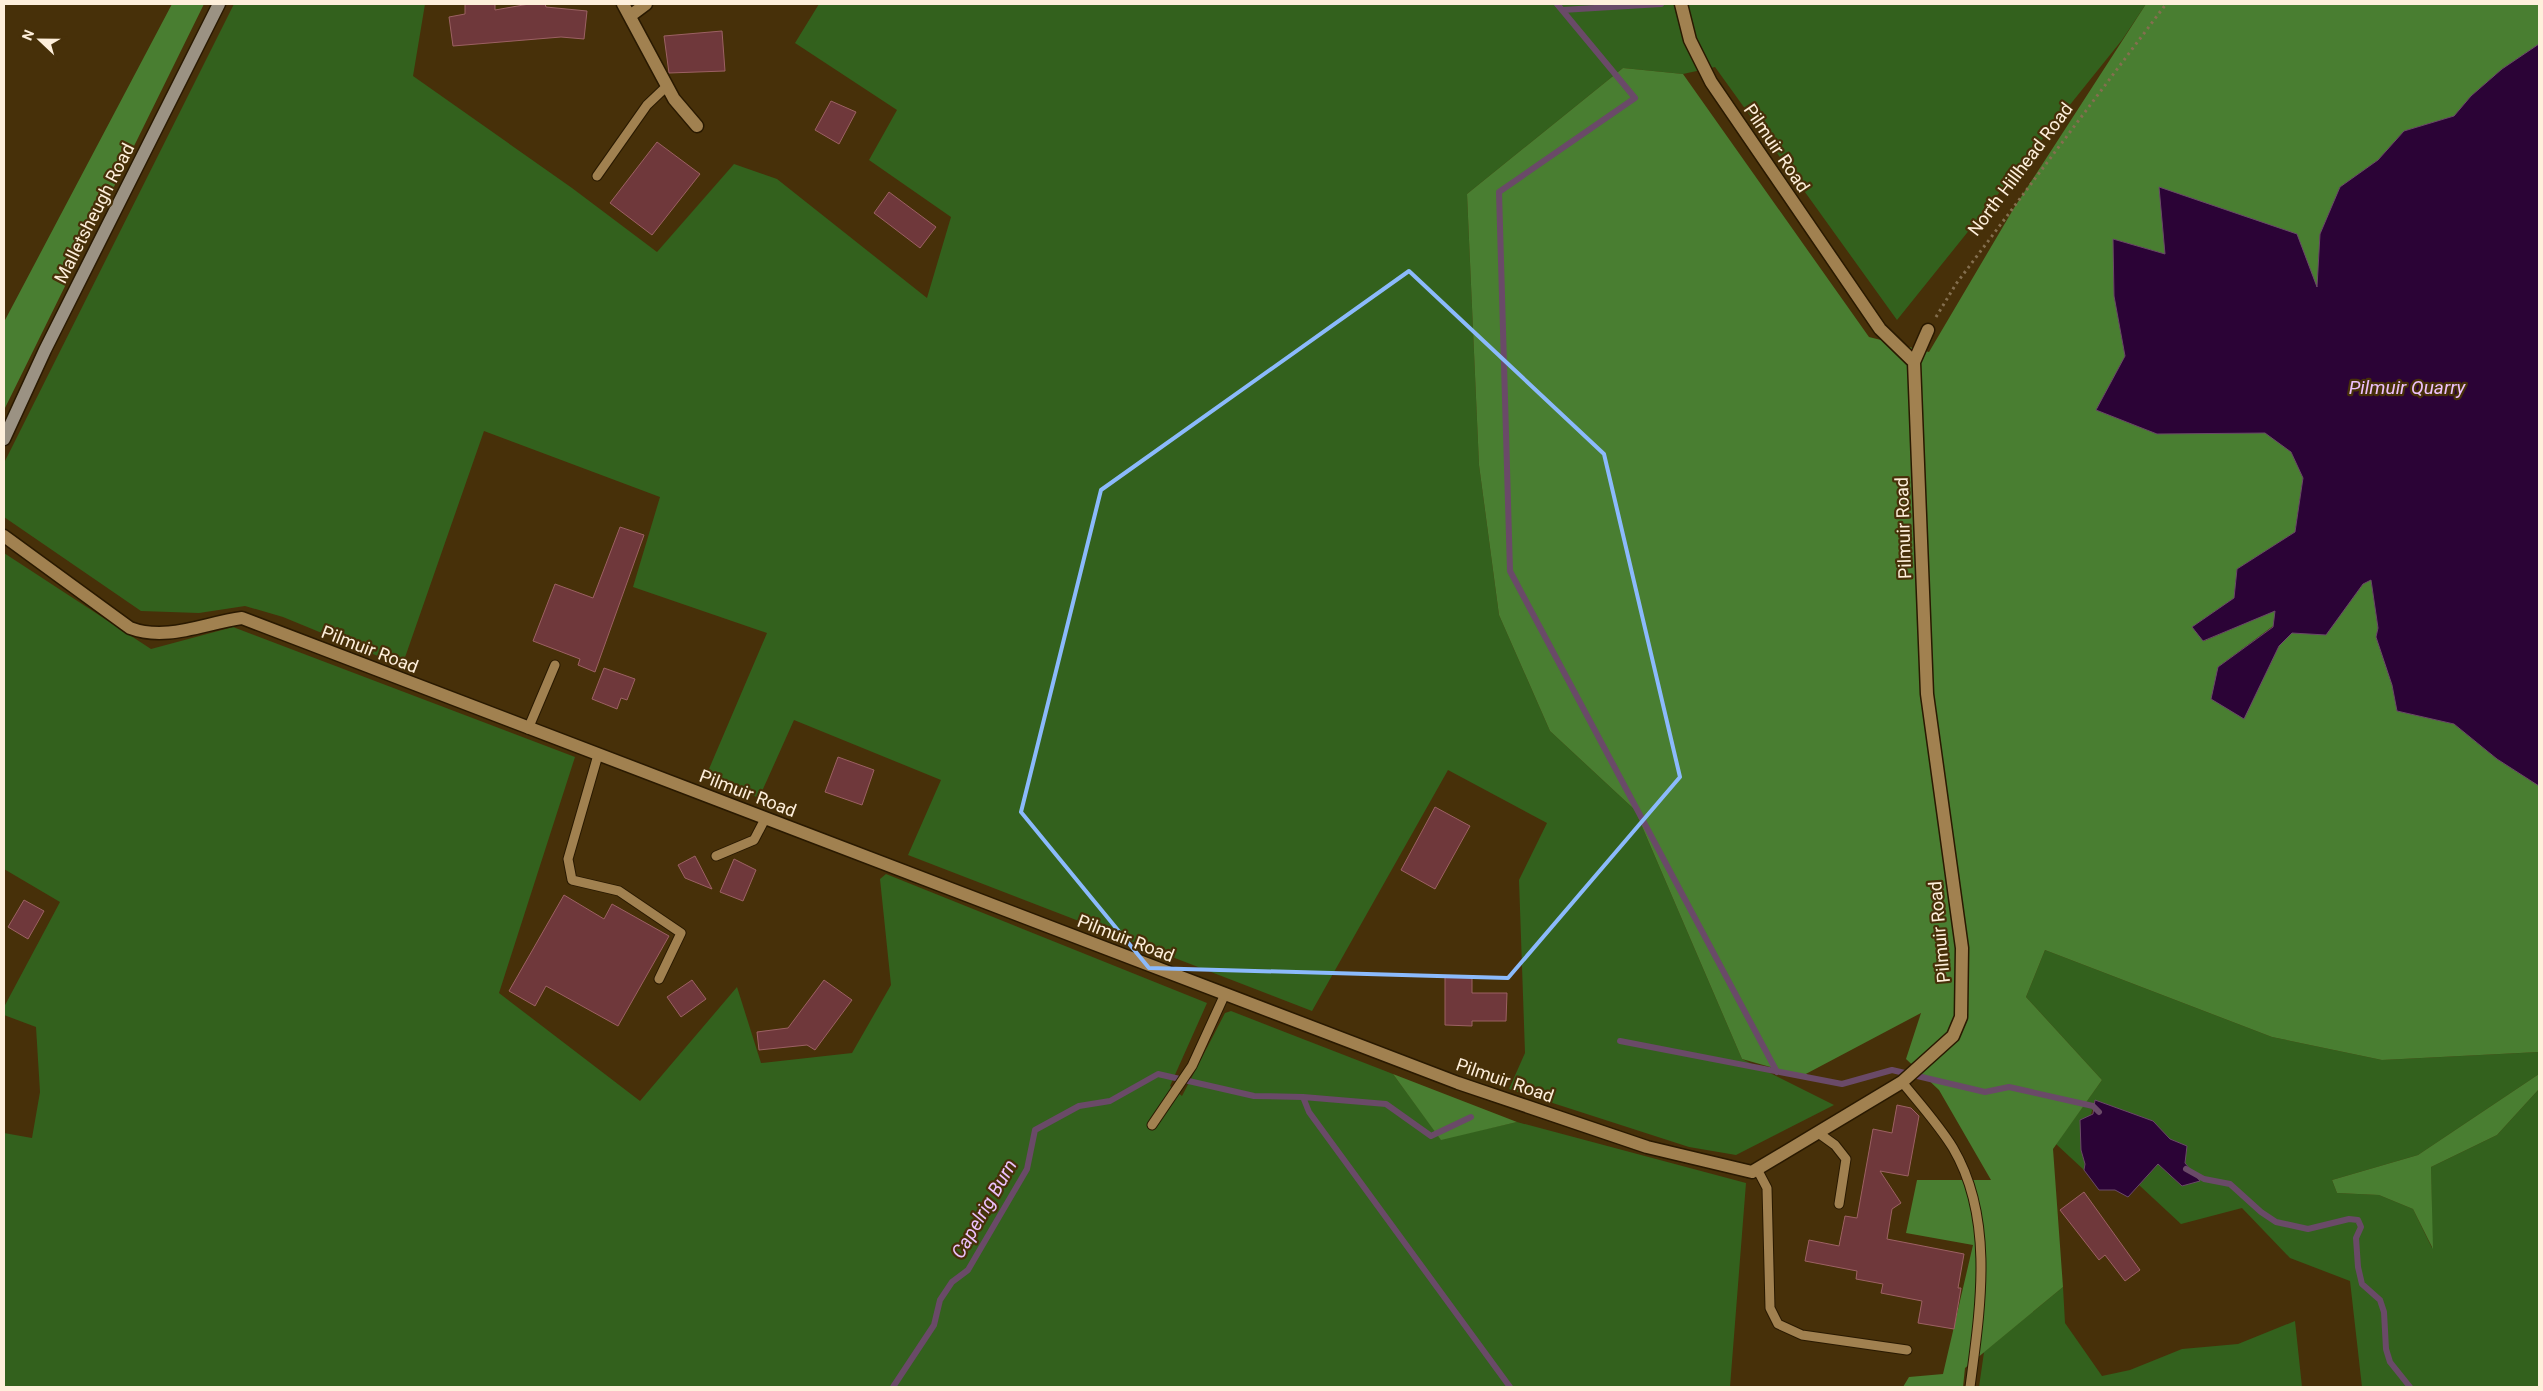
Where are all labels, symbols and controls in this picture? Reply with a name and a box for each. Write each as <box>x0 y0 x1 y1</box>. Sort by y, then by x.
north arrow <box>15 15 65 65</box>
text: N <box>19 28 37 43</box>
street label: North Hillhead Road <box>1963 98 2077 240</box>
street label: Pilmuir Road <box>1740 100 1814 196</box>
street label: Malletsheugh Road <box>50 140 138 286</box>
water label: Pilmuir Quarry <box>2349 376 2467 399</box>
street label: Pilmuir Road <box>1891 477 1915 579</box>
street label: Pilmuir Road <box>319 621 421 677</box>
street label: Pilmuir Road <box>697 765 799 821</box>
street label: Pilmuir Road <box>1924 880 1954 984</box>
street label: Pilmuir Road <box>1075 910 1177 966</box>
street label: Pilmuir Road <box>1453 1053 1557 1107</box>
water label: Capelrig Burn <box>946 1155 1022 1263</box>

